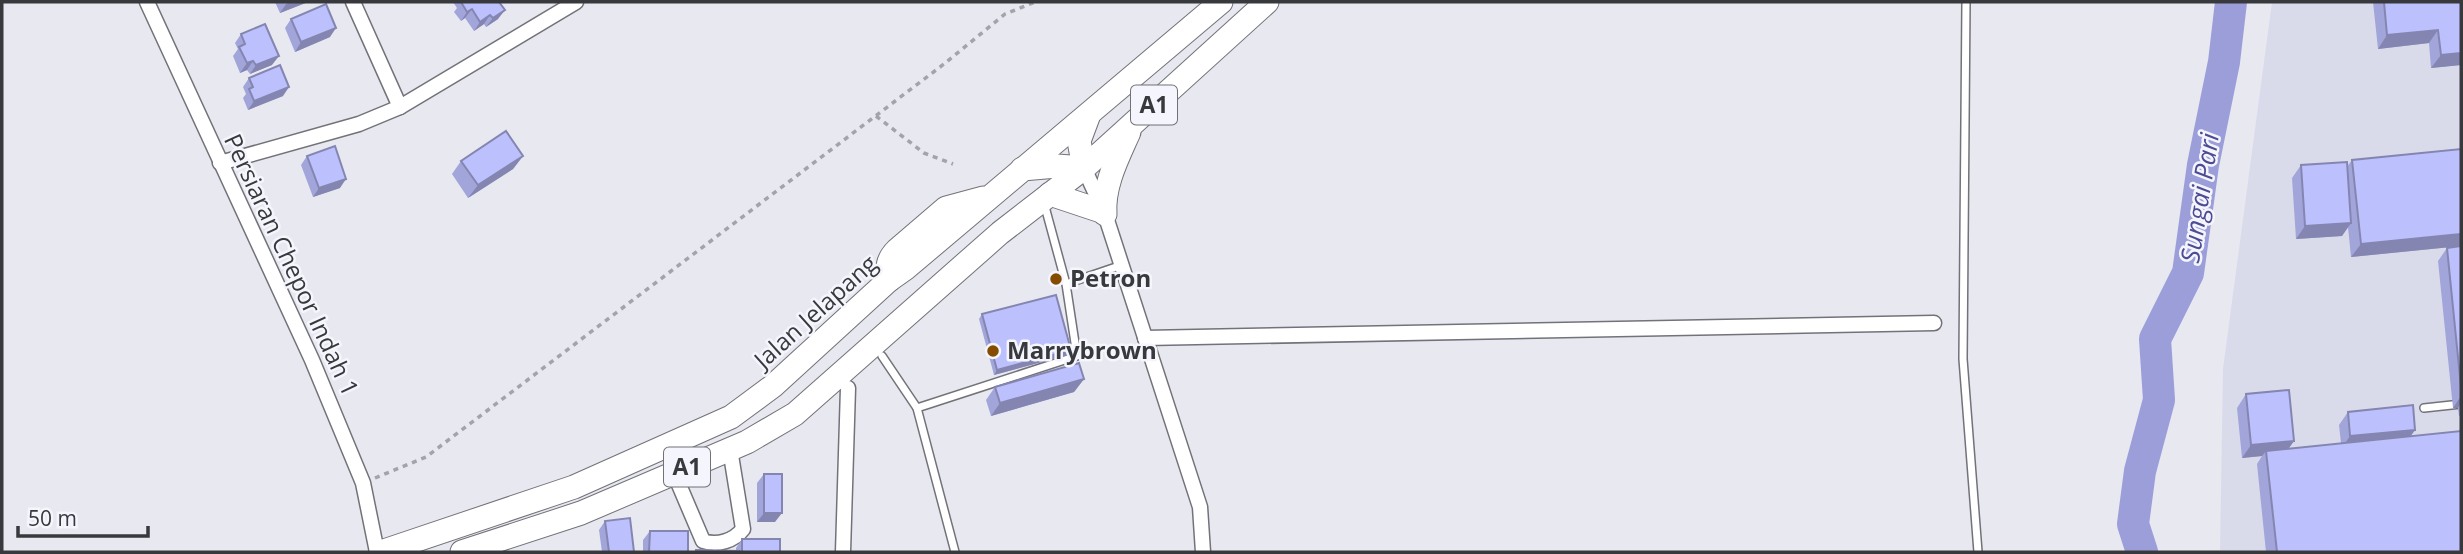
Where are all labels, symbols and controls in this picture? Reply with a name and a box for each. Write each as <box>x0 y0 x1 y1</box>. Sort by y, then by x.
road number: A1 <box>1131 86 1177 124</box>
street label: Persiaran Chepor Indah 1 <box>217 128 368 401</box>
water label: Sungai Pari <box>2171 130 2227 265</box>
street label: Jalan Jelapang <box>745 247 884 376</box>
place label: Petron <box>1070 261 1151 294</box>
marker: Petron <box>1048 271 1064 287</box>
place label: Marrybrown <box>1007 333 1157 366</box>
marker: Marrybrown <box>985 343 1001 359</box>
road number: A1 <box>664 447 710 486</box>
scale bar <box>18 494 147 538</box>
text: 50 m <box>28 504 77 532</box>

